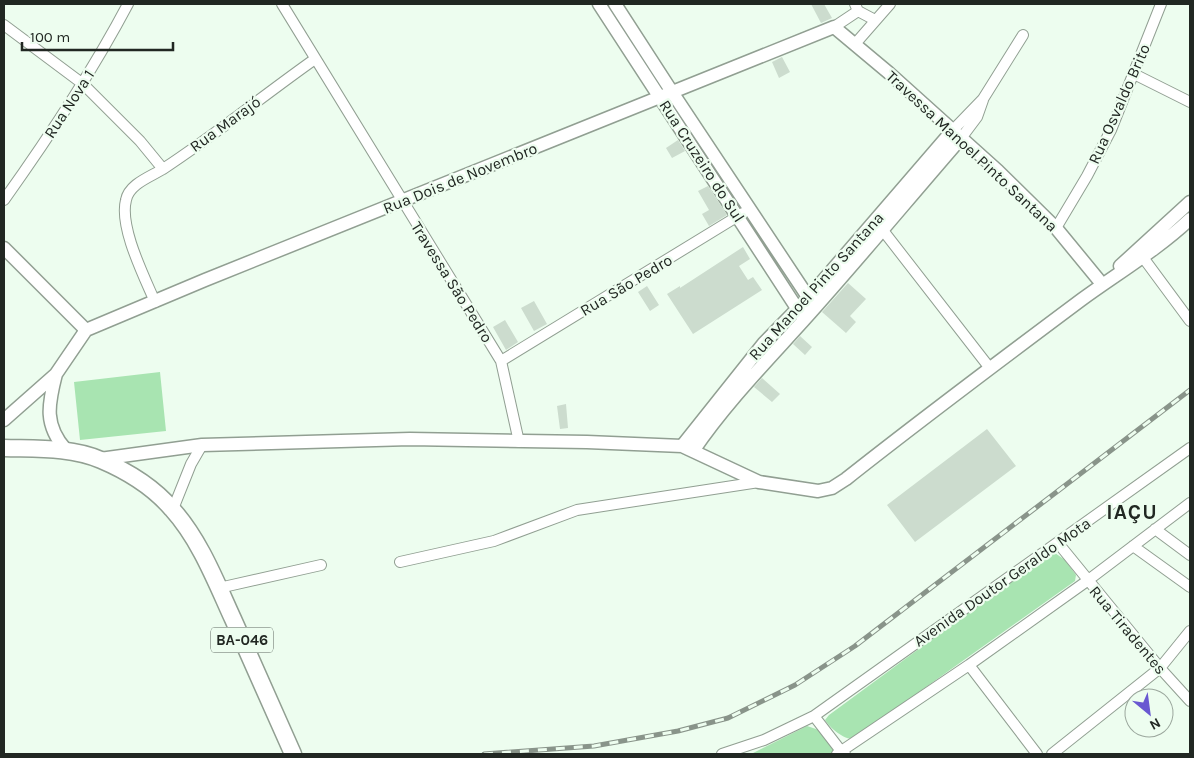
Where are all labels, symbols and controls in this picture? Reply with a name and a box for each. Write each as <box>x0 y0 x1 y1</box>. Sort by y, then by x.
scale bar <box>22 20 174 52</box>
text: 100 m <box>30 28 70 46</box>
street label: Rua Osvaldo Brito <box>1084 41 1154 167</box>
street label: Rua Nova 1 <box>40 66 98 142</box>
street label: Travessa Manoel Pinto Santana <box>882 66 1062 236</box>
street label: Rua Marajó <box>186 92 264 156</box>
street label: Rua Cruzeiro do Sul <box>655 96 749 226</box>
street label: Rua Dois de Novembro <box>380 138 540 218</box>
street label: Rua Manoel Pinto Santana <box>744 208 888 364</box>
street label: Travessa São Pedro <box>407 218 497 346</box>
street label: Rua São Pedro <box>576 250 676 320</box>
district label: IAÇU <box>1106 500 1158 524</box>
street label: Avenida Doutor Geraldo Mota <box>910 514 1094 650</box>
street label: Rua Tiradentes <box>1086 582 1170 678</box>
road number: BA-046 <box>211 628 273 652</box>
north arrow <box>1124 688 1174 738</box>
text: N <box>1147 714 1164 734</box>

